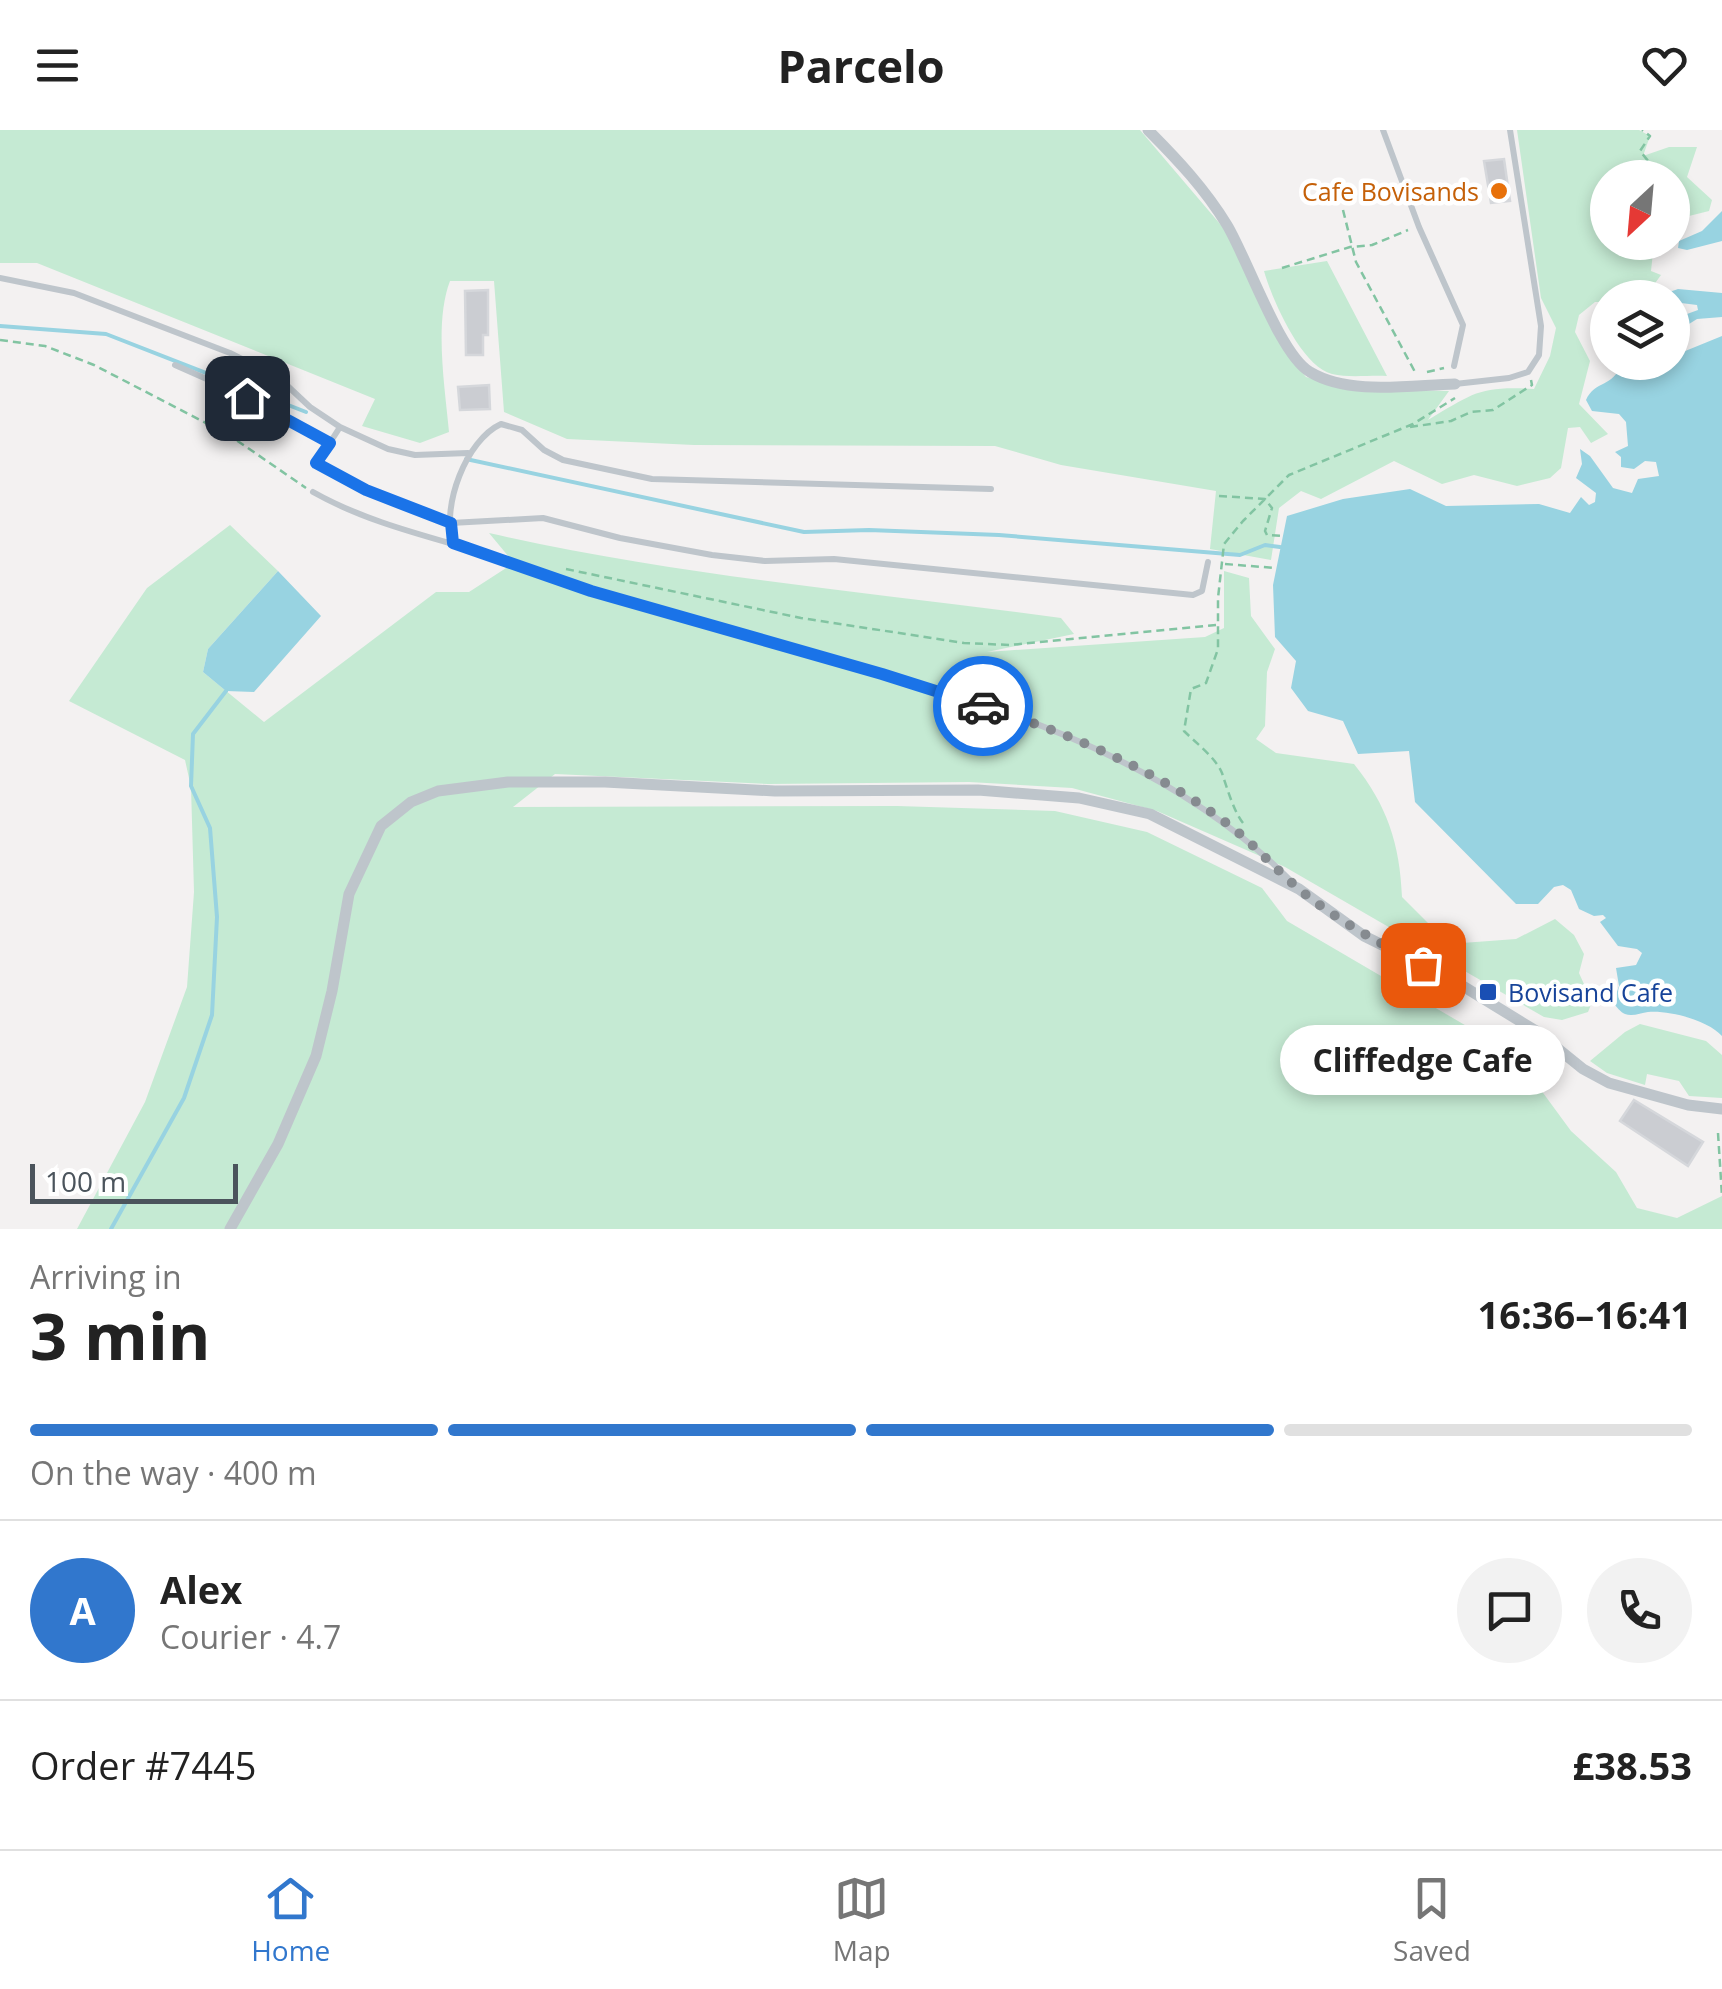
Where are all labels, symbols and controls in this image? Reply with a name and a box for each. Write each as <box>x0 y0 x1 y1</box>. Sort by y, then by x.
text: Parcelo <box>777 35 945 96</box>
icon: menu <box>30 38 85 93</box>
icon: heart <box>1637 38 1692 93</box>
north arrow <box>1590 160 1690 260</box>
map controls <box>1590 160 1690 380</box>
place label: Cafe Bovisands <box>1302 174 1479 208</box>
marker: Cafe Bovisands <box>1488 180 1510 202</box>
button: layers <box>1590 280 1690 380</box>
pin <box>205 356 290 441</box>
icon: home <box>220 371 275 426</box>
courier <box>933 656 1033 756</box>
icon: car <box>956 679 1011 734</box>
pin <box>1381 923 1466 1008</box>
icon: bag <box>1396 938 1451 993</box>
place label: Bovisand Cafe <box>1508 975 1673 1009</box>
marker: Bovisand Cafe <box>1477 981 1499 1003</box>
callout: Cliffedge Cafe <box>1280 1025 1566 1095</box>
text: Cliffedge Cafe <box>1312 1038 1533 1081</box>
scale bar <box>30 1159 238 1204</box>
text: 100 m <box>45 1162 126 1200</box>
text: Arriving in <box>30 1255 182 1298</box>
text: 16:36–16:41 <box>1478 1288 1692 1340</box>
text: 3 min <box>30 1291 210 1379</box>
text: On the way · 400 m <box>30 1451 317 1494</box>
button: chat <box>1457 1558 1562 1663</box>
button: phone <box>1587 1558 1692 1663</box>
text: Alex <box>160 1563 242 1615</box>
text: A <box>69 1584 96 1636</box>
text: Courier · 4.7 <box>160 1615 341 1658</box>
text: Order #7445 <box>30 1739 257 1791</box>
text: £38.53 <box>1573 1739 1692 1791</box>
tab: Home <box>251 1871 330 1969</box>
tab: Map <box>833 1871 891 1969</box>
tab: Saved <box>1393 1871 1471 1969</box>

